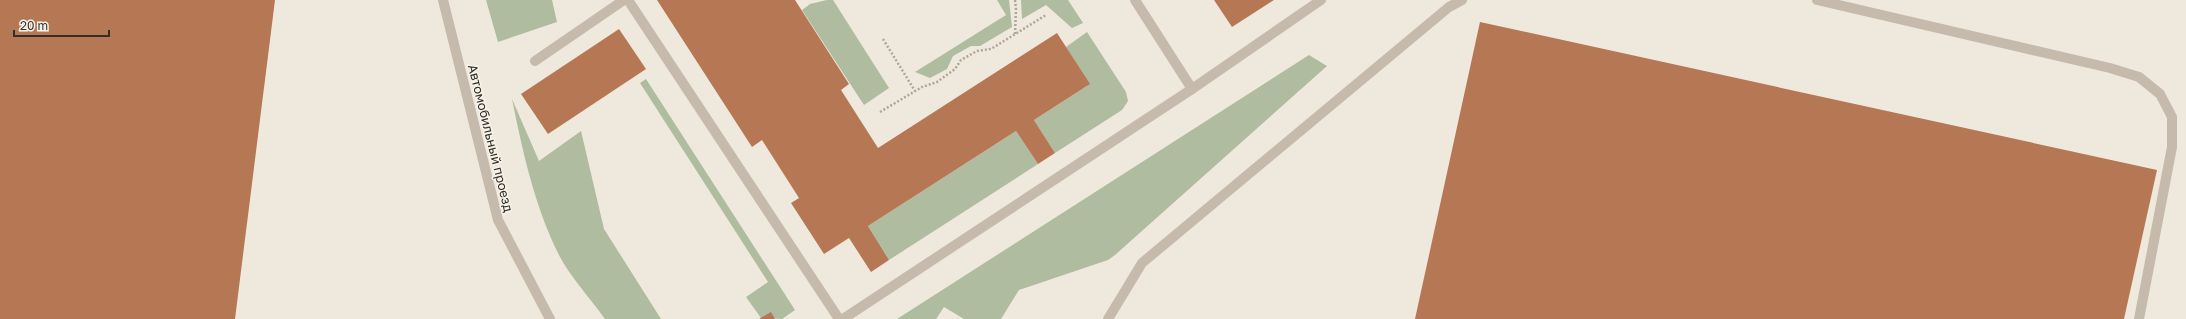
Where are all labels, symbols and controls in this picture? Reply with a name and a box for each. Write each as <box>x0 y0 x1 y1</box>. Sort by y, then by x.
scale bar <box>14 12 109 38</box>
text: 20 m <box>20 18 48 33</box>
street label: Автомобильный проезд <box>465 62 517 214</box>

